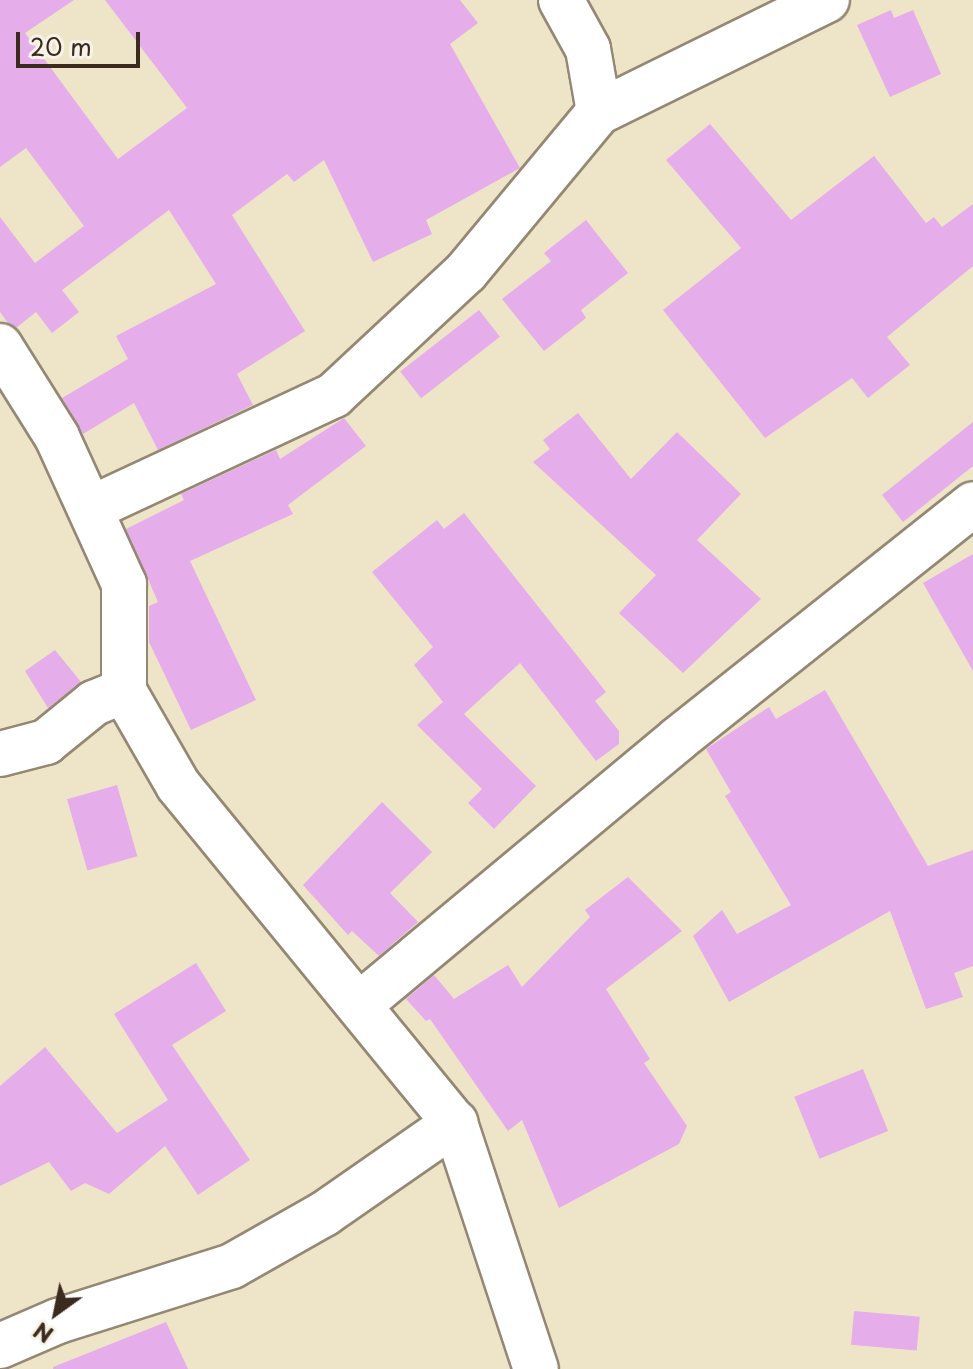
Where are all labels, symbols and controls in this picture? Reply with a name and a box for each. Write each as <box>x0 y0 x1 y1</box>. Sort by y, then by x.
scale bar <box>20 16 144 66</box>
text: 20 m <box>30 28 92 64</box>
north arrow <box>16 1273 96 1353</box>
text: N <box>26 1315 59 1352</box>

